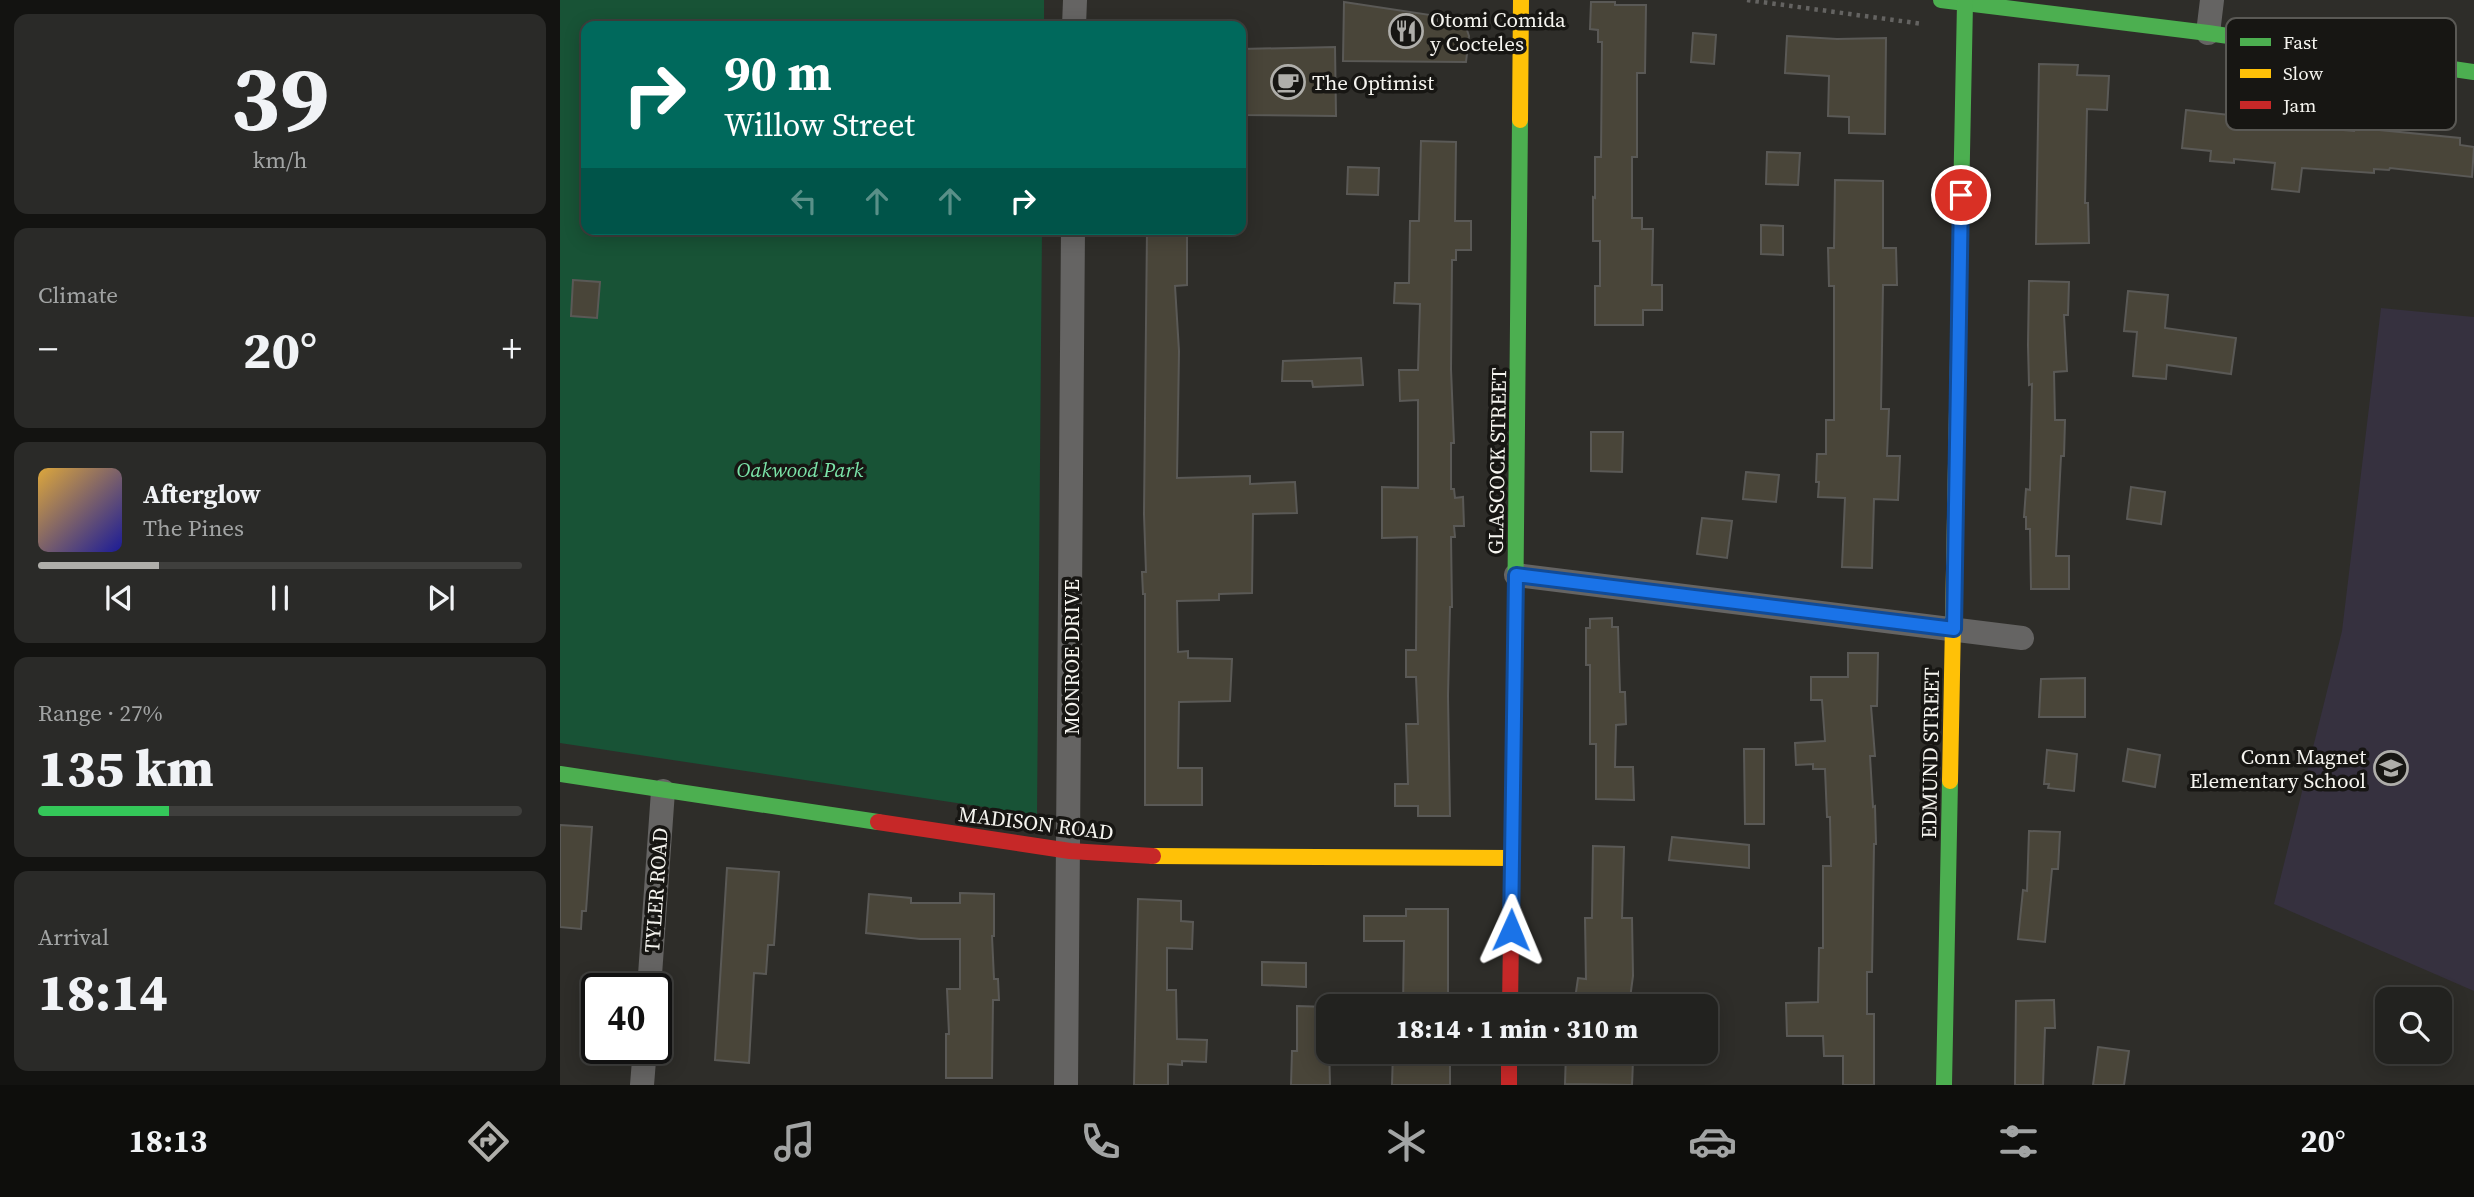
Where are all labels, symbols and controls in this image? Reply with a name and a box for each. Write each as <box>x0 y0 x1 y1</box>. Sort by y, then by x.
place label: Otomi Comida y Cocteles <box>1430 5 1566 58</box>
restaurant icon: Otomi Comida y Cocteles <box>1387 12 1425 50</box>
legend <box>2226 18 2456 130</box>
text: Fast <box>2283 29 2318 55</box>
text: 39 <box>231 36 329 160</box>
text: 90 m <box>724 39 832 106</box>
icon: right <box>609 49 700 140</box>
text: Slow <box>2283 60 2324 86</box>
cafe icon: The Optimist <box>1269 63 1307 101</box>
place label: The Optimist <box>1312 68 1434 97</box>
text: Jam <box>2282 92 2316 118</box>
text: Willow Street <box>724 103 915 147</box>
text: km/h <box>253 144 307 176</box>
pin <box>1931 165 1991 225</box>
icon: arrive <box>1942 176 1980 214</box>
icon: left <box>785 182 823 220</box>
icon: ahead <box>858 182 896 220</box>
icon: ahead <box>931 182 969 220</box>
icon: right <box>1004 182 1042 220</box>
text: Climate <box>38 279 118 311</box>
text: 20° <box>243 314 317 385</box>
text: − <box>38 323 58 375</box>
text: + <box>502 323 522 375</box>
street label: GLASCOCK STREET <box>1481 367 1513 555</box>
park label: Oakwood Park <box>737 455 864 484</box>
text: Afterglow <box>143 476 261 512</box>
text: The Pines <box>143 512 244 544</box>
icon: previous <box>100 579 138 617</box>
icon: pause <box>261 579 299 617</box>
icon: next <box>422 579 460 617</box>
street label: MONROE DRIVE <box>1057 579 1086 735</box>
street label: EDMUND STREET <box>1914 667 1946 839</box>
text: Range · 27% <box>38 697 163 729</box>
text: 135 km <box>38 732 214 803</box>
place label: Conn Magnet Elementary School <box>2189 742 2366 795</box>
school or university icon: Conn Magnet Elementary School <box>2372 749 2410 787</box>
street label: MADISON ROAD <box>957 799 1115 847</box>
street label: TYLER ROAD <box>637 827 675 953</box>
position arrow <box>1474 893 1548 967</box>
text: Arrival <box>38 921 109 953</box>
text: 18:14 <box>38 956 168 1027</box>
speed limit sign: 40 <box>581 973 672 1064</box>
map controls <box>2375 987 2452 1064</box>
button: search <box>2375 987 2452 1064</box>
text: 18:14 · 1 min · 310 m <box>1396 1011 1638 1047</box>
icon: directions <box>464 1117 513 1166</box>
icon: music <box>770 1117 819 1166</box>
icon: phone <box>1076 1117 1125 1166</box>
icon: climate <box>1382 1117 1431 1166</box>
icon: car <box>1688 1117 1737 1166</box>
icon: filters <box>1994 1117 2043 1166</box>
text: 18:13 <box>128 1119 207 1163</box>
text: 20° <box>2300 1119 2345 1163</box>

